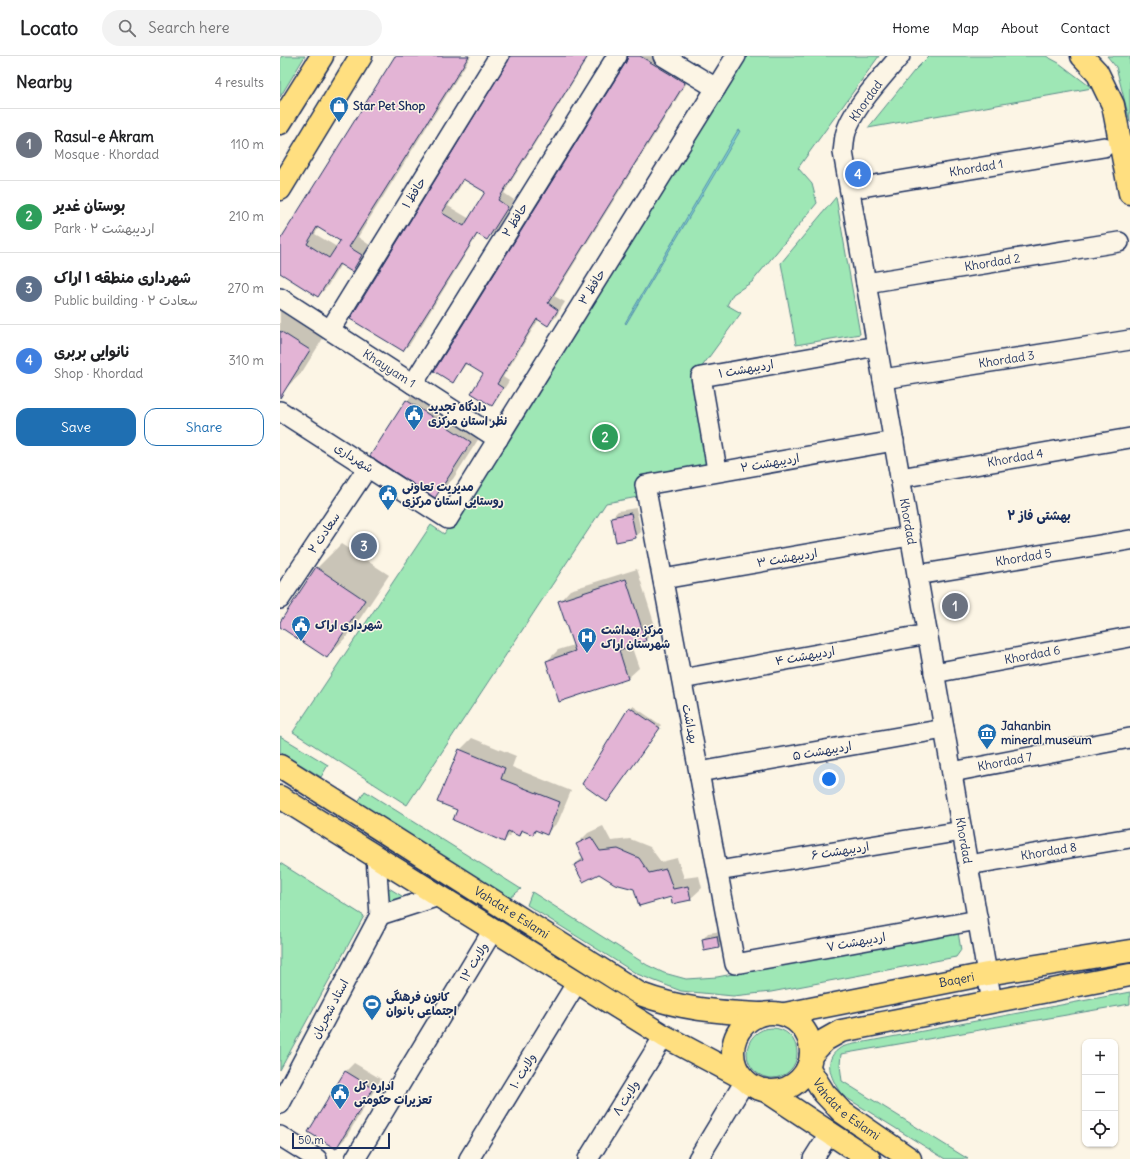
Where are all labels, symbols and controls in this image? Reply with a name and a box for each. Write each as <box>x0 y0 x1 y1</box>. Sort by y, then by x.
search box <box>102 10 382 46</box>
text: Locato <box>20 16 78 40</box>
icon: search <box>116 17 138 39</box>
text: Search here <box>148 18 230 37</box>
text: Home <box>892 19 930 37</box>
text: Map <box>952 19 979 37</box>
text: About <box>1001 19 1039 37</box>
text: Contact <box>1061 19 1110 37</box>
text: Nearby <box>16 71 72 93</box>
text: 4 results <box>215 74 264 91</box>
street label: Khordad <box>846 77 885 124</box>
shop icon: Star Pet Shop <box>328 95 350 123</box>
place label: Star Pet Shop <box>353 98 426 114</box>
text: Rasul-e Akram <box>54 127 154 146</box>
text: 1 <box>26 136 32 153</box>
text: 110 m <box>231 136 264 153</box>
text: Mosque · Khordad <box>54 146 159 163</box>
street label: Khordad 1 <box>948 156 1004 179</box>
pin: 4 <box>845 159 871 189</box>
street label: حافظ ۱ <box>398 175 429 211</box>
text: بوستان غدیر <box>54 196 125 215</box>
street label: حافظ ۲ <box>498 200 531 240</box>
text: 2 <box>25 208 33 225</box>
text: 210 m <box>229 208 264 225</box>
text: Park · اردیبهشت ۲ <box>54 220 154 237</box>
street label: Khordad 2 <box>963 250 1022 274</box>
street label: حافظ ۳ <box>575 266 608 307</box>
text: شهرداری منطقه ۱ اراک <box>54 268 191 287</box>
text: 3 <box>25 280 33 297</box>
text: 270 m <box>227 280 264 297</box>
text: Public building · سعادت ۲ <box>54 292 198 309</box>
text: نانوایی بربری <box>54 342 130 361</box>
street label: Khayyam 1 <box>360 346 419 391</box>
street label: Khordad 3 <box>977 347 1036 371</box>
text: 4 <box>25 352 33 369</box>
text: 310 m <box>229 352 264 369</box>
street label: اردیبهشت ۱ <box>717 356 775 382</box>
text: Shop · Khordad <box>54 365 143 382</box>
place label: دادگاه تجدید نظر استان مرکزی <box>428 399 507 428</box>
public building icon: دادگاه تجدید نظر استان مرکزی <box>403 403 425 431</box>
button: Save <box>16 408 136 446</box>
button: Share <box>144 408 264 446</box>
pin: 2 <box>592 422 618 452</box>
street label: شهرداری <box>332 439 377 476</box>
street label: Khordad 4 <box>986 445 1044 470</box>
street label: اردیبهشت ۲ <box>739 450 801 476</box>
place label: مدیریت تعاونی روستایی استان مرکزی <box>402 479 504 509</box>
public building icon: مدیریت تعاونی روستایی استان مرکزی <box>377 483 399 511</box>
street label: Khordad <box>897 497 920 546</box>
district label: بهشتی فاز ۲ <box>1007 507 1071 524</box>
street label: سعادت ۲ <box>304 509 343 556</box>
pin: 3 <box>351 531 377 561</box>
street label: اردیبهشت ۳ <box>755 545 819 571</box>
street label: Khordad 5 <box>994 545 1053 569</box>
pin: 1 <box>942 591 968 621</box>
public building icon: شهرداری اراک <box>290 614 312 642</box>
place label: شهرداری اراک <box>315 617 383 632</box>
place label: مرکز بهداشت شهرستان اراک <box>601 622 670 651</box>
hospital icon: مرکز بهداشت شهرستان اراک <box>576 626 598 654</box>
street label: Khordad 6 <box>1003 642 1062 667</box>
street label: اردیبهشت ۴ <box>774 643 836 669</box>
street label: بهداشت <box>678 703 702 745</box>
place label: Jahanbin mineral museum <box>1001 718 1092 747</box>
museum icon: Jahanbin mineral museum <box>976 722 998 750</box>
street label: اردیبهشت ۵ <box>791 738 853 764</box>
street label: Khordad 7 <box>976 749 1034 774</box>
your location <box>819 769 839 789</box>
street label: Khordad <box>953 816 976 865</box>
street label: اردیبهشت ۶ <box>810 838 870 863</box>
street label: Khordad 8 <box>1020 839 1078 863</box>
street label: Vahdat e Eslami <box>471 883 552 942</box>
street label: اردیبهشت ۷ <box>825 929 887 955</box>
street label: ولایت ۱۲ <box>456 939 492 985</box>
street label: Baqeri <box>938 969 975 990</box>
street label: استاد شجریان <box>308 976 352 1042</box>
place label: کانون فرهنگی اجتماعی بانوان <box>386 989 457 1019</box>
sports icon: کانون فرهنگی اجتماعی بانوان <box>361 993 383 1021</box>
map controls <box>1082 1039 1118 1147</box>
button: + <box>1082 1039 1118 1075</box>
street label: ولایت ۱۰ <box>506 1050 540 1092</box>
street label: Vahdat e Eslami <box>810 1075 883 1143</box>
button: − <box>1082 1075 1118 1111</box>
street label: ولایت ۸ <box>609 1077 643 1119</box>
place label: اداره کل تعزیرات حکومتی <box>354 1078 432 1108</box>
public building icon: اداره کل تعزیرات حکومتی <box>329 1082 351 1110</box>
button: locate <box>1082 1111 1118 1147</box>
scale bar <box>292 1131 390 1150</box>
text: 50 m <box>298 1133 324 1147</box>

